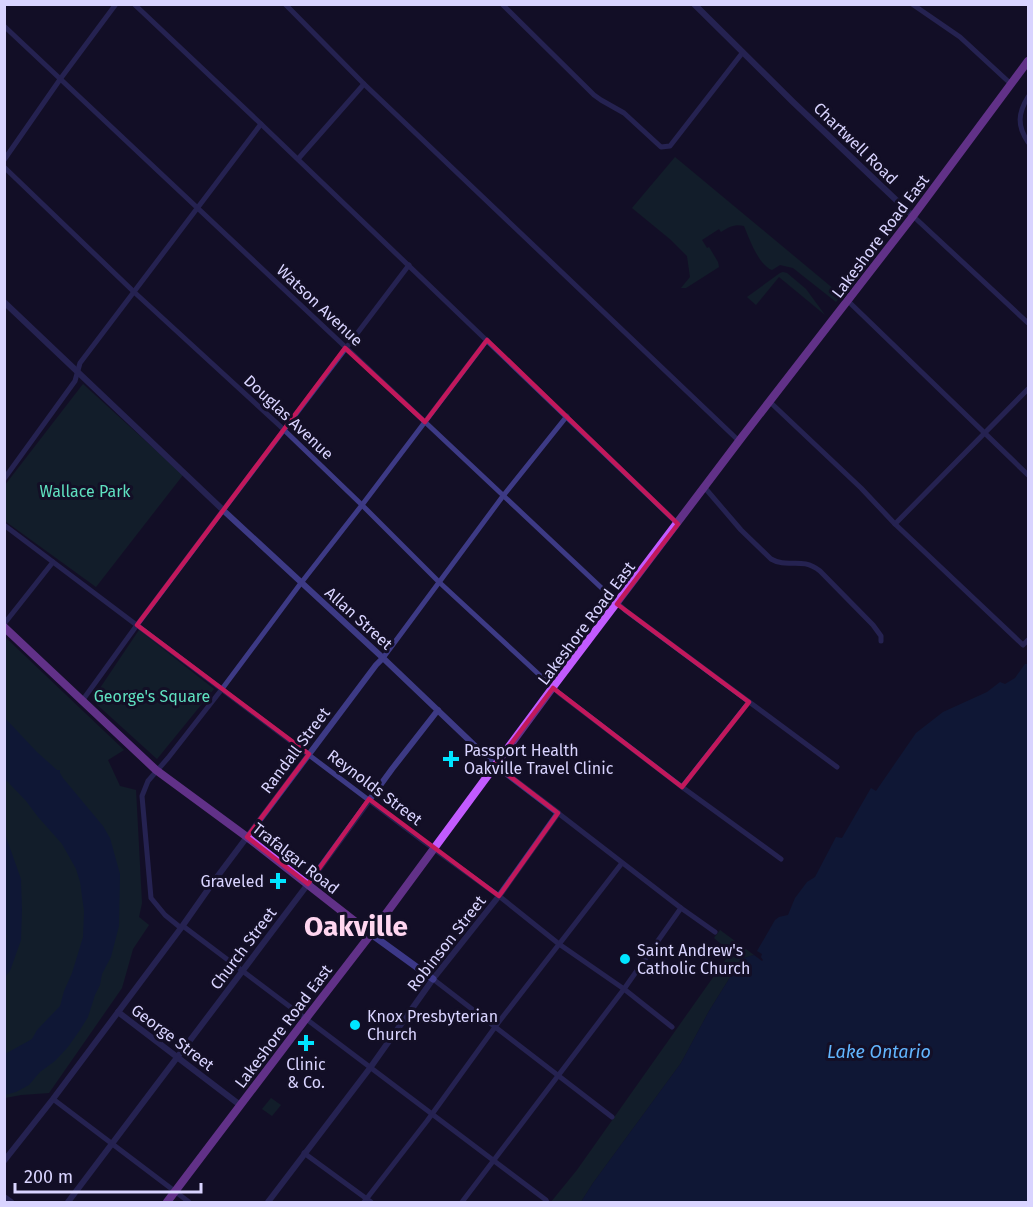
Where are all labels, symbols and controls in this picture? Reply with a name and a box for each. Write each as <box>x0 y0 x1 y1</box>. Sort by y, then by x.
street label: Chartwell Road <box>810 98 902 188</box>
street label: Lakeshore Road East <box>828 171 933 302</box>
street label: Watson Avenue <box>273 261 367 350</box>
street label: Douglas Avenue <box>240 371 337 464</box>
park label: Wallace Park <box>39 482 131 501</box>
street label: Lakeshore Road East <box>534 558 639 689</box>
street label: Allan Street <box>321 583 396 654</box>
park label: George's Square <box>94 687 210 706</box>
street label: Randall Street <box>257 703 334 797</box>
place label: Passport Health Oakville Travel Clinic <box>464 741 614 778</box>
street label: Reynolds Street <box>323 746 426 829</box>
marker: Passport Health Oakville Travel Clinic <box>442 750 460 768</box>
street label: Trafalgar Road <box>249 819 343 898</box>
place label: Graveled <box>200 872 264 891</box>
marker: Graveled <box>269 872 287 890</box>
street label: Robinson Street <box>403 892 490 995</box>
street label: Church Street <box>206 903 281 993</box>
district label: Oakville <box>304 910 408 943</box>
place label: Saint Andrew's Catholic Church <box>637 941 750 978</box>
marker: Saint Andrew's Catholic Church <box>618 952 632 966</box>
street label: Lakeshore Road East <box>231 961 336 1092</box>
street label: George Street <box>128 1000 218 1075</box>
place label: Knox Presbyterian Church <box>367 1007 498 1044</box>
marker: Knox Presbyterian Church <box>348 1018 362 1032</box>
marker: Clinic & Co. <box>297 1034 315 1052</box>
water label: Lake Ontario <box>827 1041 931 1063</box>
place label: Clinic & Co. <box>286 1055 326 1092</box>
scale bar <box>15 1156 201 1194</box>
text: 200 m <box>24 1166 73 1188</box>

